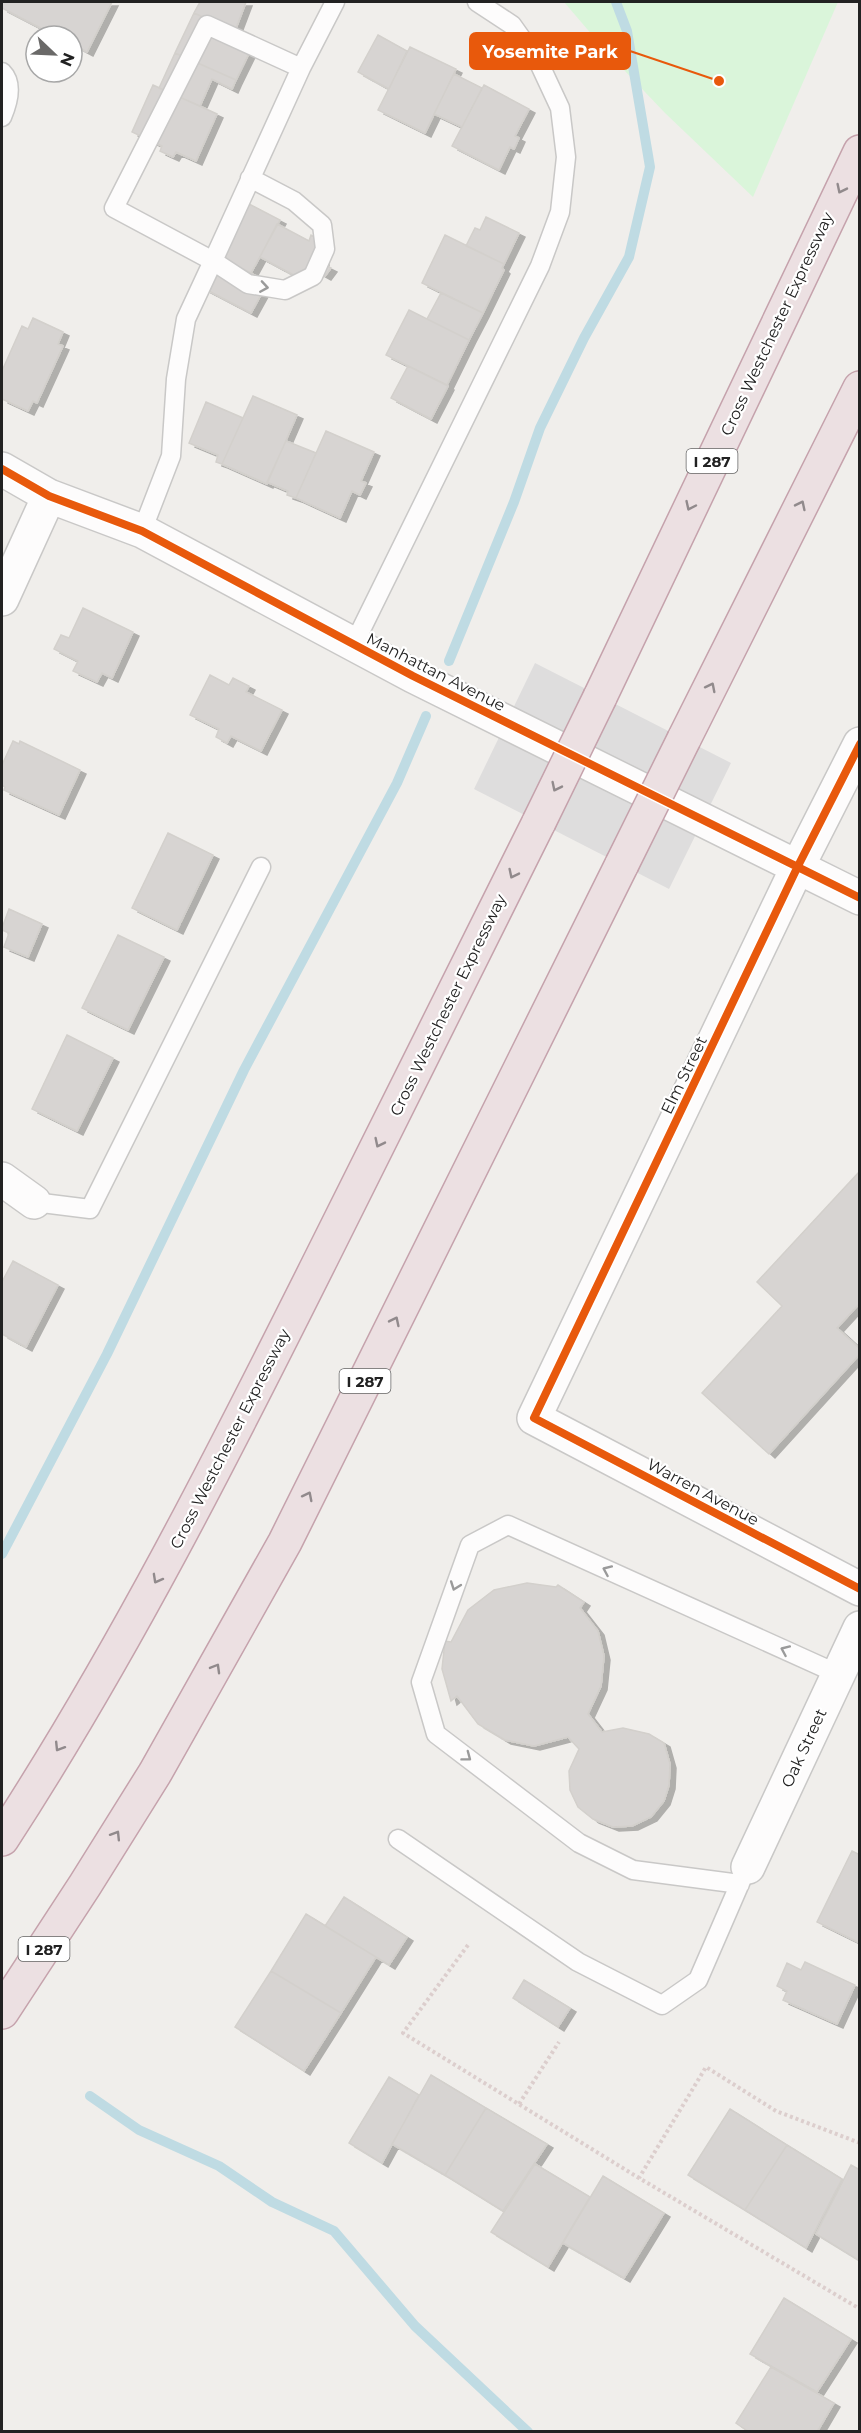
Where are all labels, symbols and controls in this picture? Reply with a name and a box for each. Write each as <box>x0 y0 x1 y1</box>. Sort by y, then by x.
north arrow <box>24 24 84 84</box>
callout: Yosemite Park <box>470 33 630 69</box>
text: Yosemite Park <box>481 41 618 63</box>
text: N <box>56 50 79 69</box>
one-way arrow <box>837 182 849 193</box>
street label: Cross Westchester Expressway <box>717 209 837 439</box>
one-way arrow <box>259 280 269 293</box>
road number: I 287 <box>686 449 738 473</box>
one-way arrow <box>686 499 698 510</box>
one-way arrow <box>794 500 806 511</box>
street label: Manhattan Avenue <box>363 629 509 715</box>
one-way arrow <box>703 682 715 693</box>
one-way arrow <box>552 780 563 791</box>
one-way arrow <box>508 868 520 879</box>
street label: Cross Westchester Expressway <box>386 891 510 1119</box>
street label: Elm Street <box>657 1032 711 1117</box>
one-way arrow <box>375 1137 386 1147</box>
one-way arrow <box>388 1317 399 1328</box>
street label: Cross Westchester Expressway <box>166 1326 294 1552</box>
road number: I 287 <box>340 1369 391 1393</box>
street label: Warren Avenue <box>644 1455 762 1529</box>
one-way arrow <box>301 1491 313 1502</box>
one-way arrow <box>602 1565 613 1577</box>
one-way arrow <box>153 1572 164 1583</box>
one-way arrow <box>450 1580 463 1591</box>
one-way arrow <box>780 1646 791 1658</box>
one-way arrow <box>209 1664 220 1674</box>
street label: Oak Street <box>777 1705 831 1791</box>
one-way arrow <box>55 1740 66 1751</box>
one-way arrow <box>460 1750 471 1761</box>
one-way arrow <box>109 1831 121 1841</box>
road number: I 287 <box>18 1937 70 1961</box>

